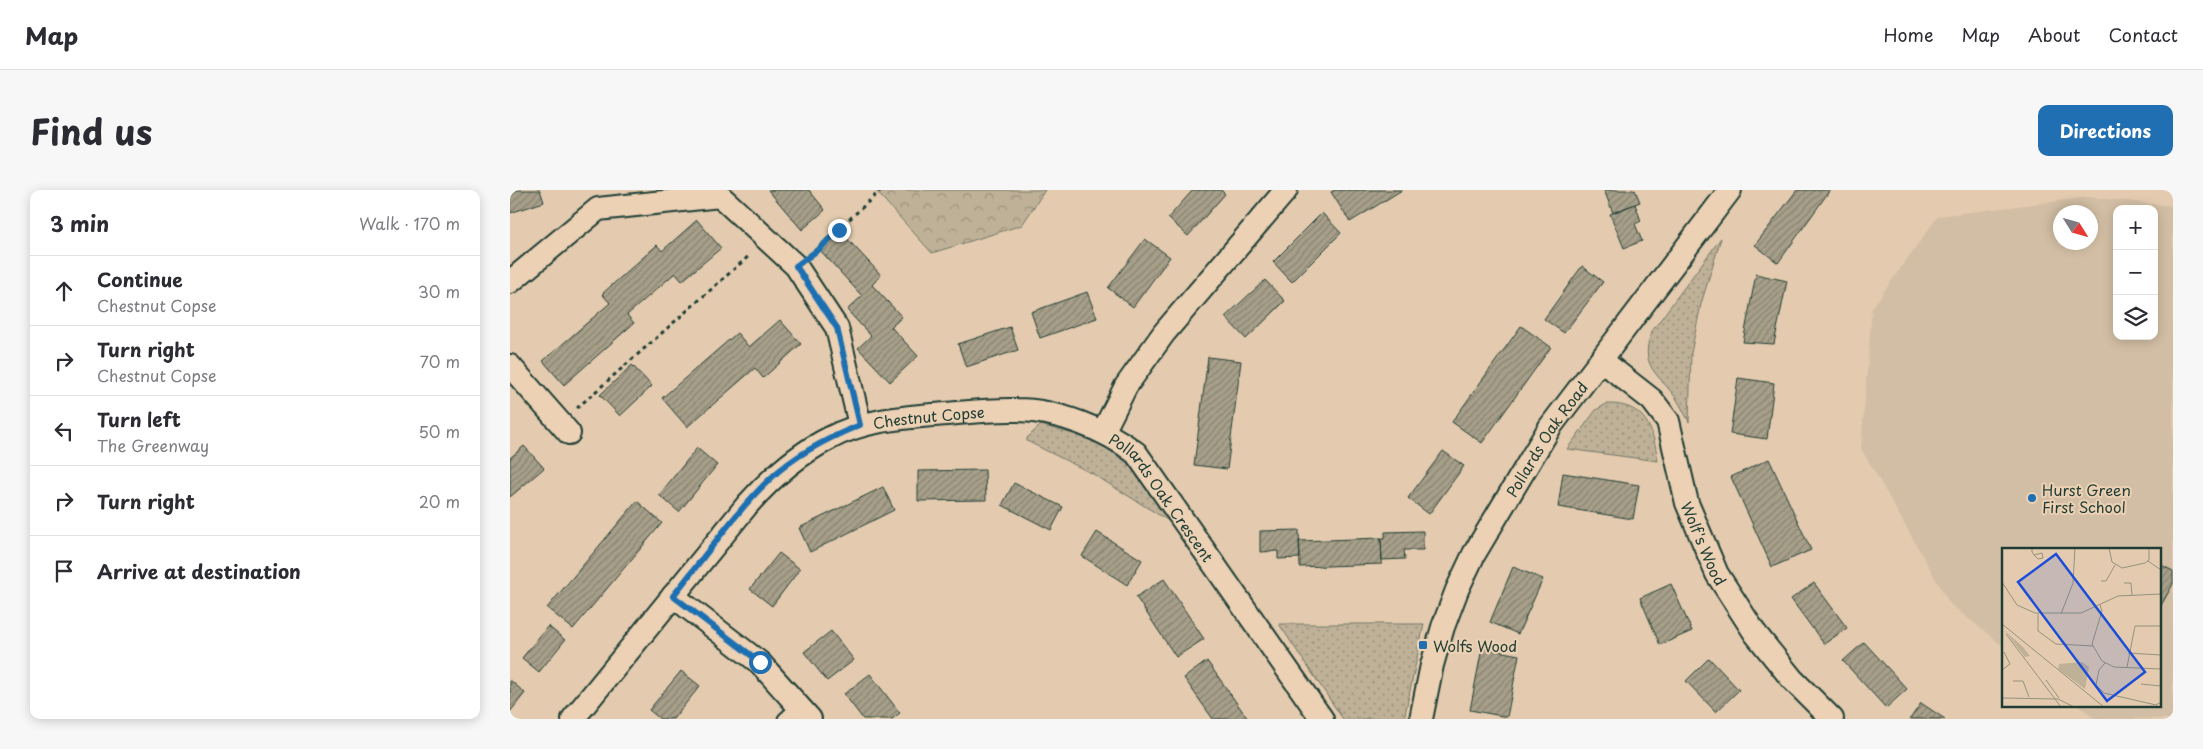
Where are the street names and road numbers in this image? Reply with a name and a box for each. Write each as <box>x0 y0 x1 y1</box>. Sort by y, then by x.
street label: Pollards Oak Road <box>1499 376 1592 501</box>
street label: Chestnut Copse <box>871 399 985 434</box>
street label: Pollards Oak Crescent <box>1105 427 1220 566</box>
street label: Wolf's Wood <box>1676 498 1733 590</box>

